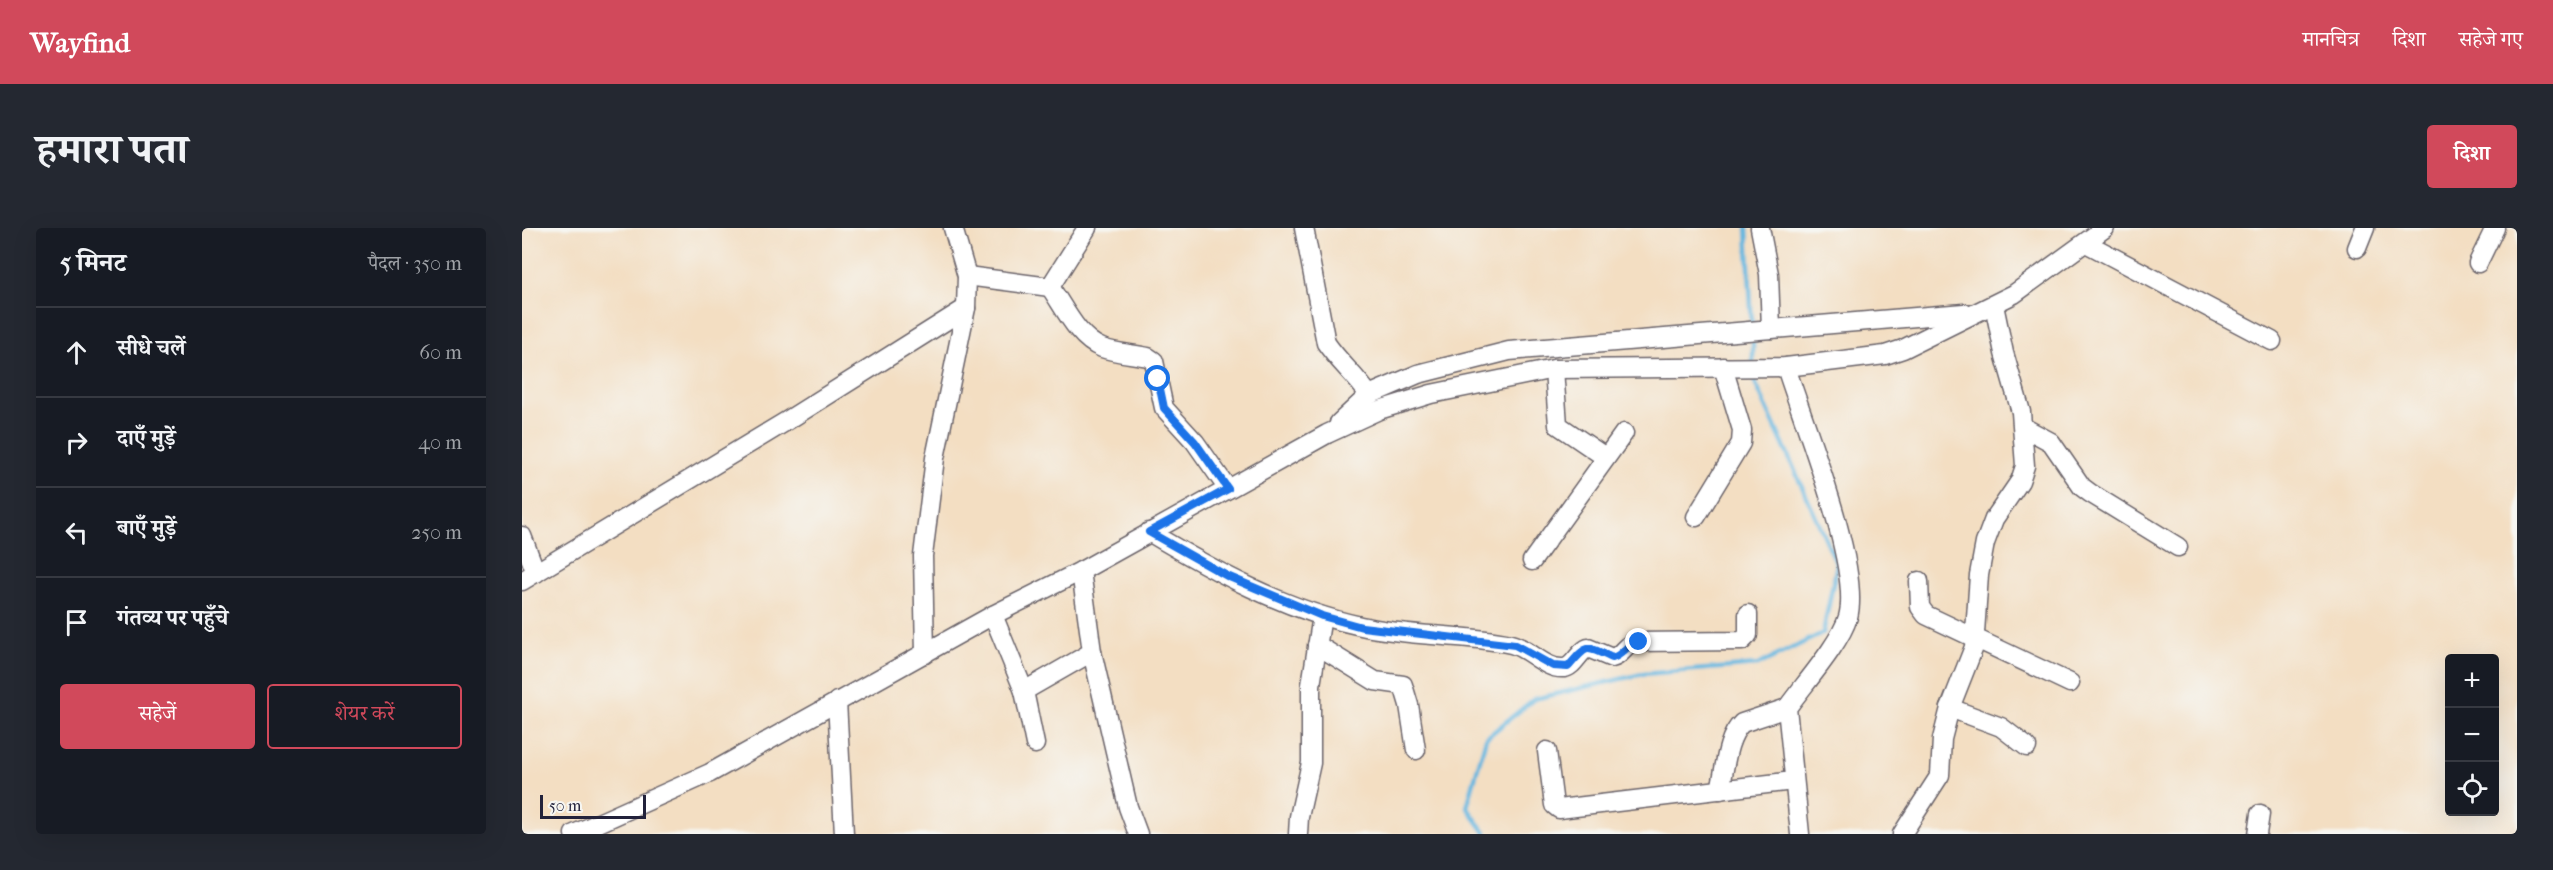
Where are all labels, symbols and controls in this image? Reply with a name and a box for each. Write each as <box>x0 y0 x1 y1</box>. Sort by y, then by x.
text: Wayfind <box>30 26 130 59</box>
text: मानचित्र <box>2302 27 2359 51</box>
text: दिशा <box>2392 27 2426 51</box>
text: सहेजे गए <box>2459 27 2523 51</box>
text: हमारा पता <box>36 125 188 174</box>
button: दिशा <box>2427 125 2517 188</box>
text: 5 मिनट <box>60 247 126 278</box>
text: पैदल · 350 m <box>368 252 462 275</box>
text: सीधे चलें <box>117 335 186 361</box>
icon: ahead <box>60 336 93 369</box>
text: 60 m <box>419 341 462 364</box>
route start <box>1144 365 1170 391</box>
text: दाएँ मुड़ें <box>117 425 176 451</box>
icon: right <box>60 426 93 459</box>
text: 40 m <box>418 431 462 454</box>
text: बाएँ मुड़ें <box>117 515 176 541</box>
icon: left <box>60 516 93 549</box>
text: 250 m <box>411 521 462 544</box>
text: गंतव्य पर पहुँचे <box>117 605 228 631</box>
icon: arrive <box>60 606 93 639</box>
route end <box>1625 628 1651 654</box>
map controls <box>2445 654 2499 816</box>
button: + <box>2445 654 2499 708</box>
button: सहेजें <box>60 684 255 749</box>
button: शेयर करें <box>267 684 462 749</box>
button: − <box>2445 708 2499 762</box>
button: locate <box>2445 762 2499 816</box>
scale bar <box>540 792 646 820</box>
text: 50 m <box>549 796 581 815</box>

